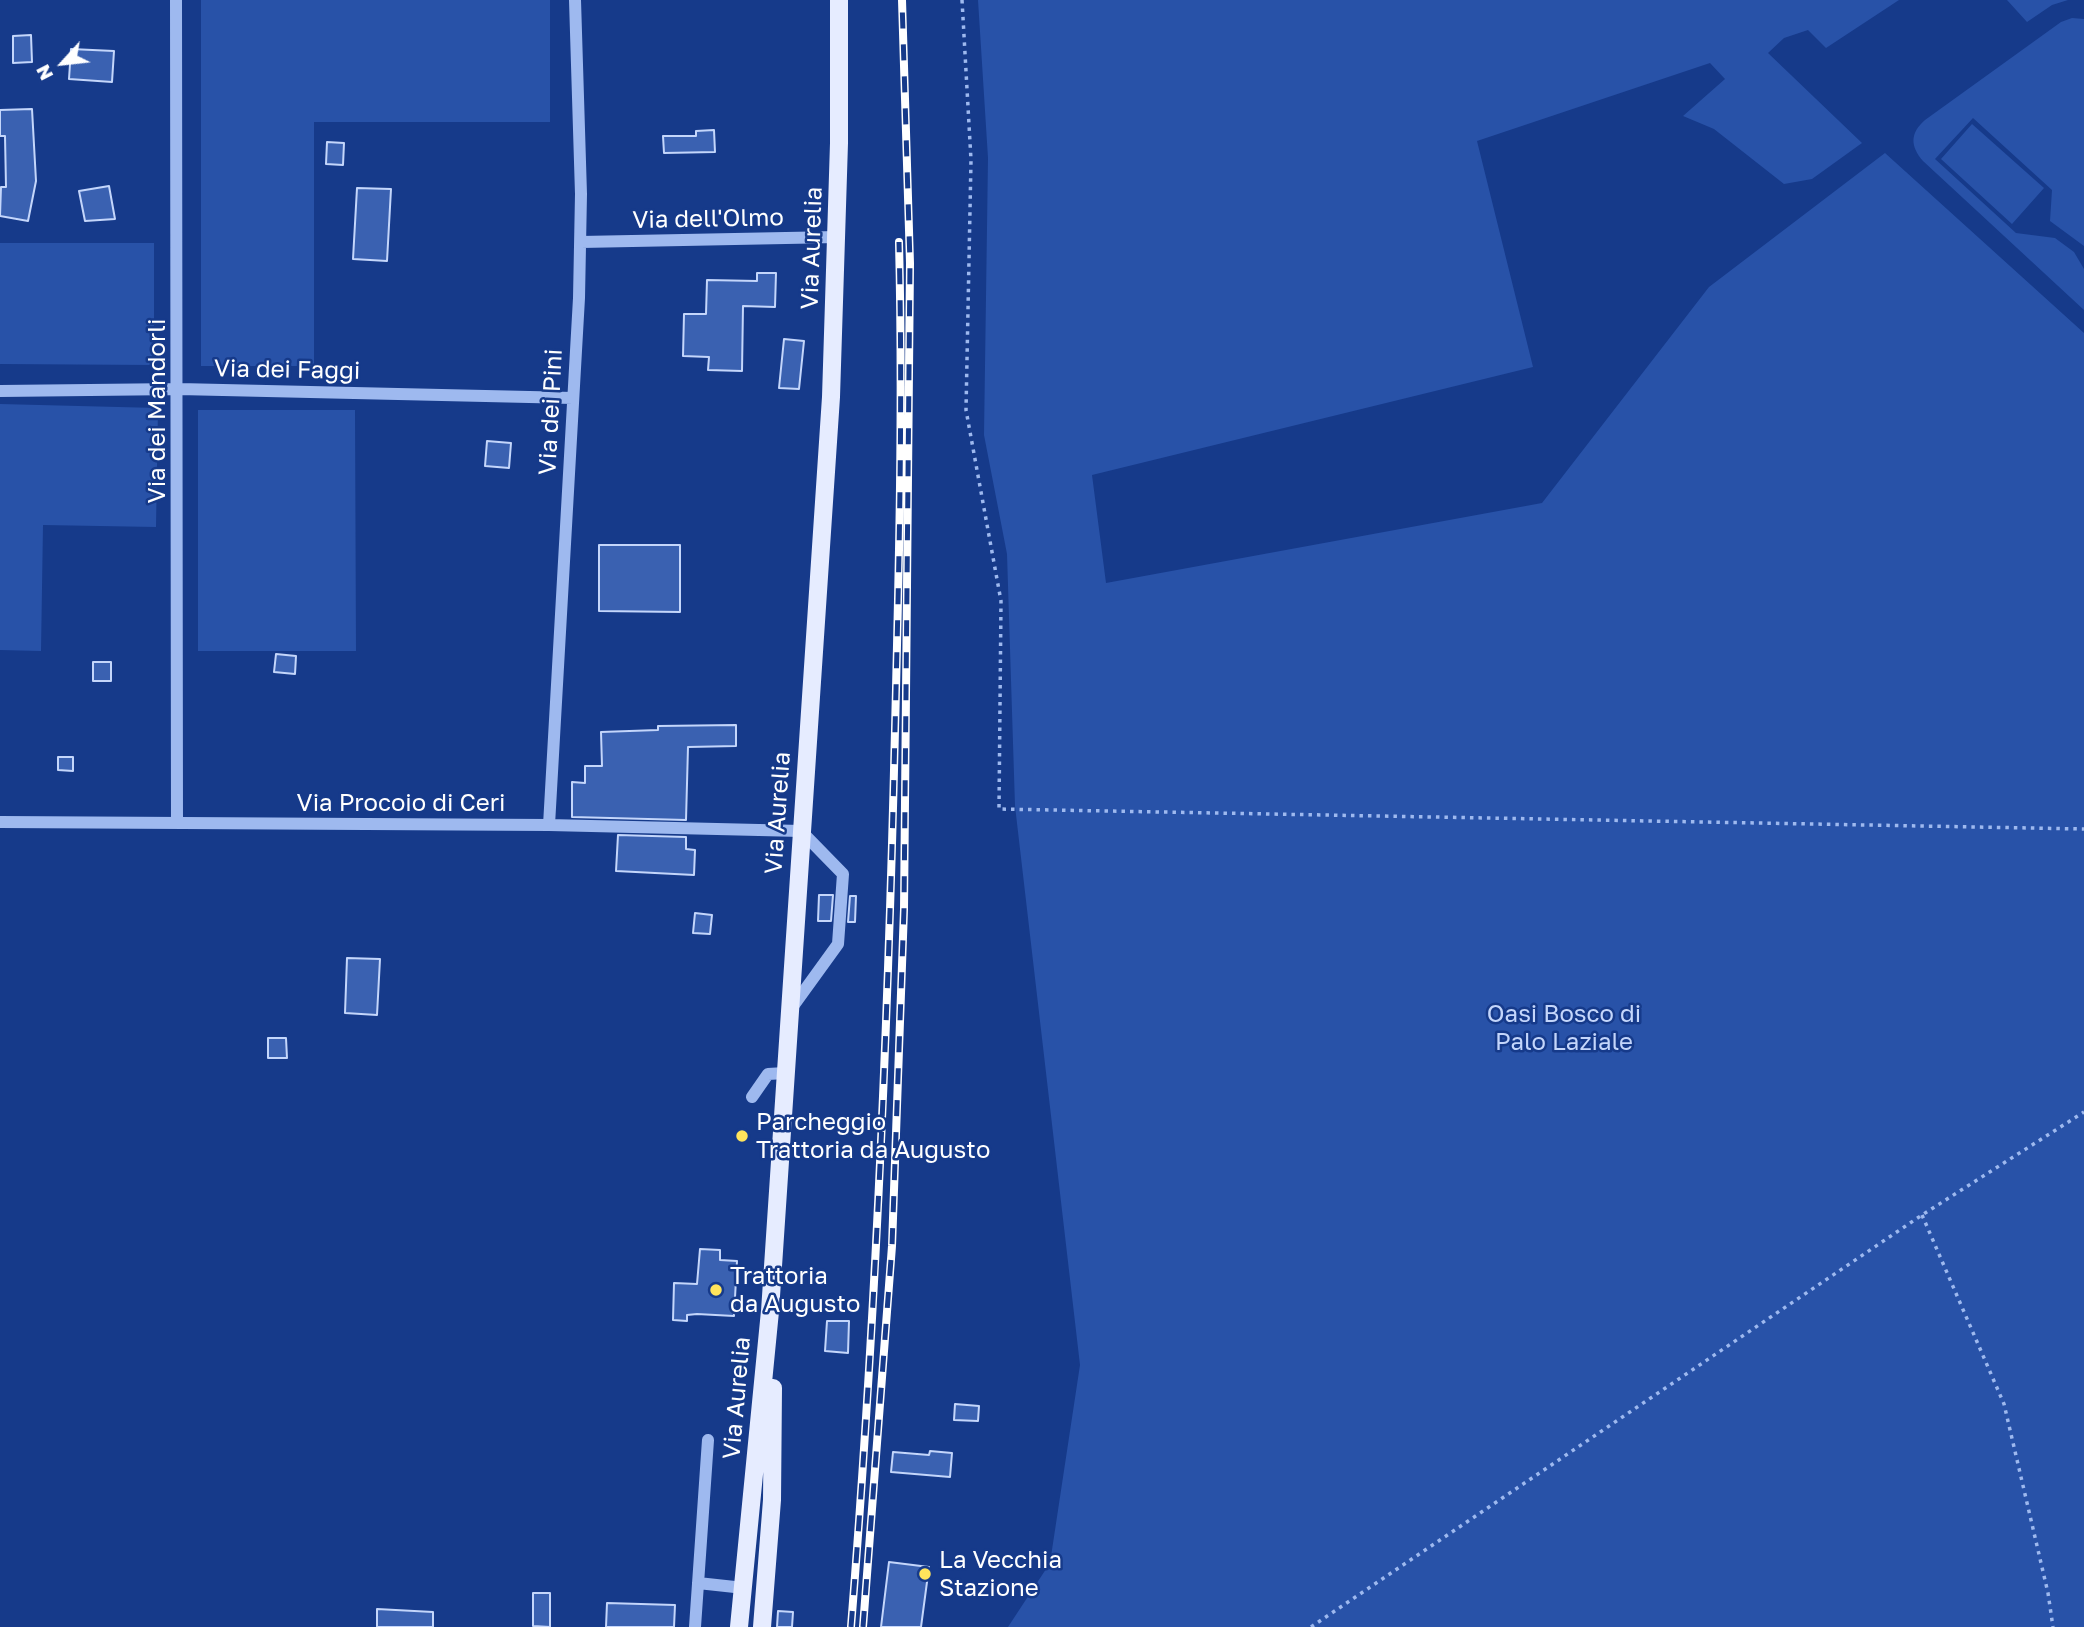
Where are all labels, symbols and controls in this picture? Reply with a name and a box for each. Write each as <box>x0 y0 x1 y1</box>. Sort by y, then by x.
north arrow <box>28 28 98 98</box>
text: N <box>30 61 57 84</box>
street label: Via Aurelia <box>795 186 829 310</box>
street label: Via dell'Olmo <box>632 203 784 235</box>
street label: Via dei Mandorli <box>143 319 171 503</box>
street label: Via dei Pini <box>533 348 569 476</box>
street label: Via dei Faggi <box>214 354 360 386</box>
street label: Via Aurelia <box>759 751 797 875</box>
street label: Via Procoio di Ceri <box>297 789 505 817</box>
park label: Oasi Bosco di Palo Laziale <box>1487 1000 1641 1056</box>
place label: Parcheggio Trattoria da Augusto <box>756 1108 990 1164</box>
marker: Parcheggio Trattoria da Augusto <box>734 1128 750 1144</box>
place label: Trattoria da Augusto <box>730 1262 860 1318</box>
marker: Trattoria da Augusto <box>708 1282 724 1298</box>
street label: Via Aurelia <box>717 1336 757 1460</box>
place label: La Vecchia Stazione <box>939 1546 1062 1602</box>
marker: La Vecchia Stazione <box>917 1566 933 1582</box>

